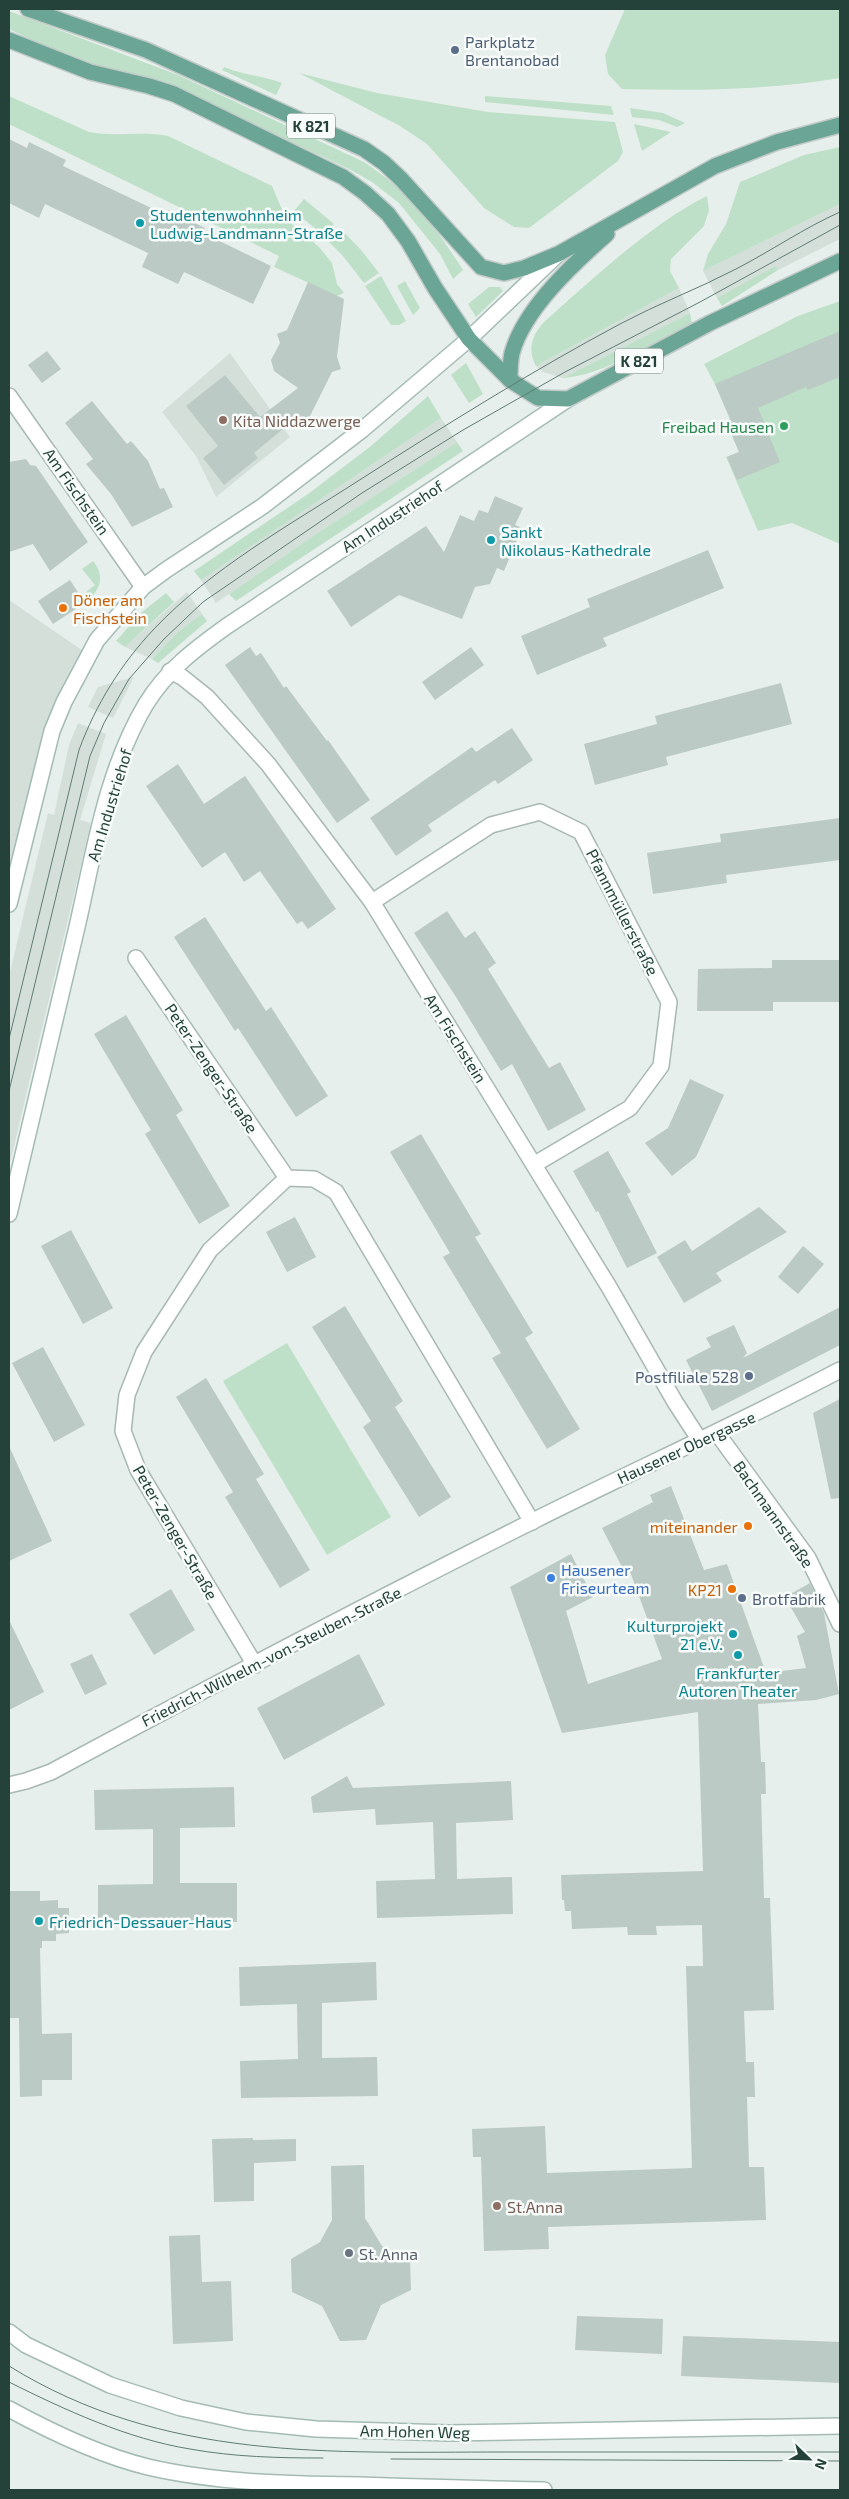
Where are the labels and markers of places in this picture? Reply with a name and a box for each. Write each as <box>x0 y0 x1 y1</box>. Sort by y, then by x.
place label: Parkplatz Brentanobad <box>465 32 559 69</box>
marker: Parkplatz Brentanobad <box>449 44 461 56</box>
place label: Studentenwohnheim Ludwig-Landmann-Straße <box>150 205 343 242</box>
marker: Studentenwohnheim Ludwig-Landmann-Straße <box>134 217 146 229</box>
place label: Kita Niddazwerge <box>233 411 361 430</box>
marker: Kita Niddazwerge <box>217 414 229 426</box>
place label: Freibad Hausen <box>662 417 774 436</box>
marker: Freibad Hausen <box>778 420 790 432</box>
place label: Sankt Nikolaus-Kathedrale <box>501 522 651 559</box>
marker: Sankt Nikolaus-Kathedrale <box>485 534 497 546</box>
place label: Döner am Fischstein <box>73 590 147 627</box>
marker: Döner am Fischstein <box>57 602 69 614</box>
place label: Postfiliale 528 <box>635 1367 739 1386</box>
marker: Postfiliale 528 <box>743 1370 755 1382</box>
place label: miteinander <box>650 1517 739 1536</box>
marker: miteinander <box>742 1520 754 1532</box>
place label: Hausener Friseurteam <box>561 1560 649 1597</box>
marker: Hausener Friseurteam <box>545 1572 557 1584</box>
place label: KP21 <box>688 1580 722 1599</box>
marker: KP21 <box>726 1583 738 1595</box>
place label: Brotfabrik <box>752 1589 826 1608</box>
marker: Brotfabrik <box>736 1592 748 1604</box>
place label: Kulturprojekt 21 e.V. <box>627 1616 723 1653</box>
marker: Kulturprojekt 21 e.V. <box>727 1628 739 1640</box>
marker: Frankfurter Autoren Theater <box>732 1649 744 1661</box>
place label: Frankfurter Autoren Theater <box>679 1663 798 1700</box>
place label: Friedrich-Dessauer-Haus <box>49 1912 232 1931</box>
marker: Friedrich-Dessauer-Haus <box>33 1915 45 1927</box>
place label: St.Anna <box>507 2197 563 2216</box>
marker: St.Anna <box>491 2200 503 2212</box>
place label: St. Anna <box>359 2244 418 2263</box>
marker: St. Anna <box>343 2247 355 2259</box>

